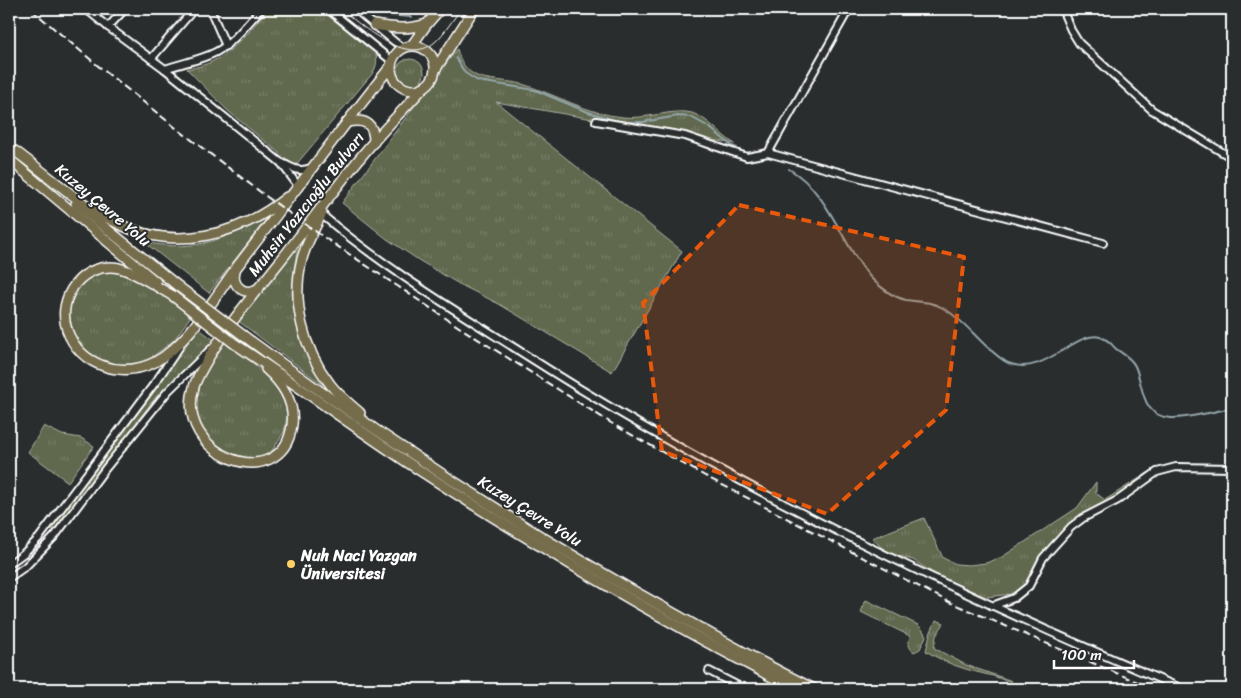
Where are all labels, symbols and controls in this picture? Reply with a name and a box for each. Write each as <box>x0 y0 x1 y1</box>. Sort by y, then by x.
street label: Muhsin Yazıcıoğlu Bulvarı <box>240 125 372 283</box>
street label: Kuzey Çevre Yolu <box>48 156 158 255</box>
street label: Kuzey Çevre Yolu <box>472 467 588 555</box>
place label: Nuh Naci Yazgan Üniversitesi <box>300 541 417 588</box>
marker: Nuh Naci Yazgan Üniversitesi <box>285 558 297 570</box>
scale bar <box>1054 638 1134 670</box>
text: 100 m <box>1061 642 1102 668</box>

